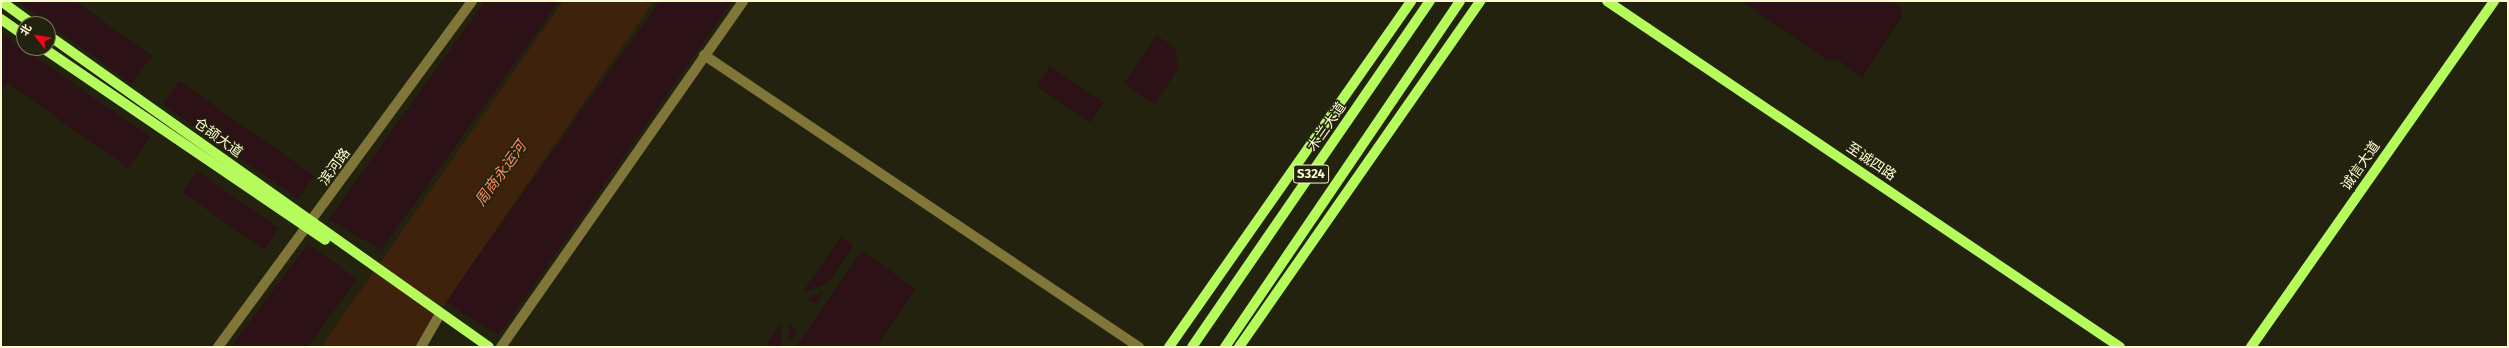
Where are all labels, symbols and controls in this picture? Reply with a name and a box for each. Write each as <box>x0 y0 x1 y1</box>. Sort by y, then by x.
north arrow <box>16 16 56 56</box>
text: 北 <box>18 22 35 38</box>
street label: 木兰大道 <box>1304 99 1350 155</box>
street label: 仓颉大道 <box>190 115 246 161</box>
water label: 周商永运河 <box>472 138 530 210</box>
street label: 诚信大道 <box>2338 138 2384 194</box>
street label: 至诚四路 <box>1843 139 1899 185</box>
street label: 滨河路 <box>316 145 354 189</box>
road number: S324 <box>1293 163 1329 185</box>

